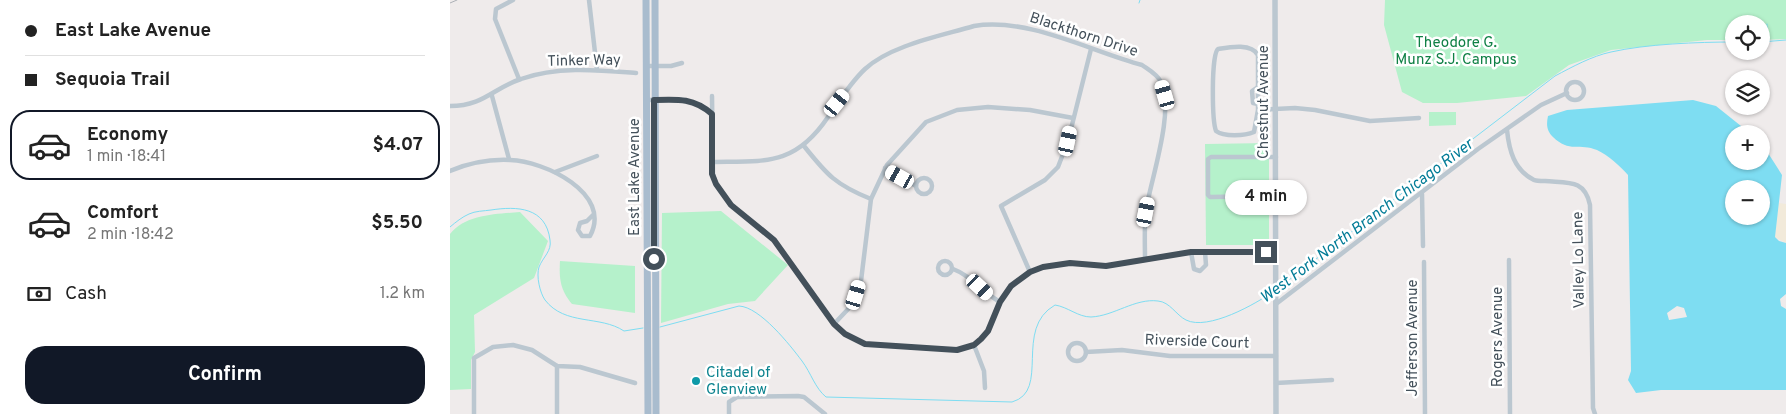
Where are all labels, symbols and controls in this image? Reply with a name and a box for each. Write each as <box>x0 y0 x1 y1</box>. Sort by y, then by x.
street label: Blackthorn Drive <box>1027 9 1140 62</box>
map controls <box>1725 15 1770 225</box>
button: locate <box>1725 15 1770 60</box>
text: East Lake Avenue <box>55 19 211 43</box>
park label: Theodore G. Munz S.J. Campus <box>1395 34 1517 70</box>
street label: Chestnut Avenue <box>1255 45 1274 159</box>
street label: Tinker Way <box>547 51 621 72</box>
text: Sequoia Trail <box>55 68 170 92</box>
button: layers <box>1725 70 1770 115</box>
car <box>1153 79 1176 111</box>
car <box>821 87 852 119</box>
street label: East Lake Avenue <box>626 118 645 236</box>
icon: car <box>27 123 72 168</box>
text: Economy <box>87 123 168 147</box>
car <box>1057 125 1078 157</box>
button: + <box>1725 125 1770 170</box>
text: $4.07 <box>372 133 423 157</box>
water label: West Fork North Branch Chicago River <box>1257 134 1479 308</box>
text: 1 min · 18:41 <box>87 147 166 167</box>
car <box>883 163 916 191</box>
callout: 4 min <box>1225 180 1307 214</box>
button: − <box>1725 180 1770 225</box>
text: 4 min <box>1245 187 1287 207</box>
car <box>1135 196 1156 228</box>
icon: car <box>27 201 72 246</box>
text: Comfort <box>87 201 159 225</box>
text: $5.50 <box>371 211 423 235</box>
street label: Valley Lo Lane <box>1569 211 1590 309</box>
text: 2 min · 18:42 <box>87 225 174 245</box>
route end <box>1255 241 1277 263</box>
route start <box>643 248 665 270</box>
car <box>963 271 996 303</box>
car <box>844 278 867 312</box>
icon: cash <box>25 280 53 308</box>
street label: Jefferson Avenue <box>1404 280 1423 396</box>
text: Cash <box>65 282 107 306</box>
text: 1.2 km <box>380 284 425 304</box>
street label: Rogers Avenue <box>1489 287 1508 387</box>
street label: Riverside Court <box>1144 331 1250 354</box>
button: Confirm <box>25 346 425 404</box>
place label: Citadel of Glenview <box>706 364 770 400</box>
marker: Citadel of Glenview <box>690 375 702 387</box>

